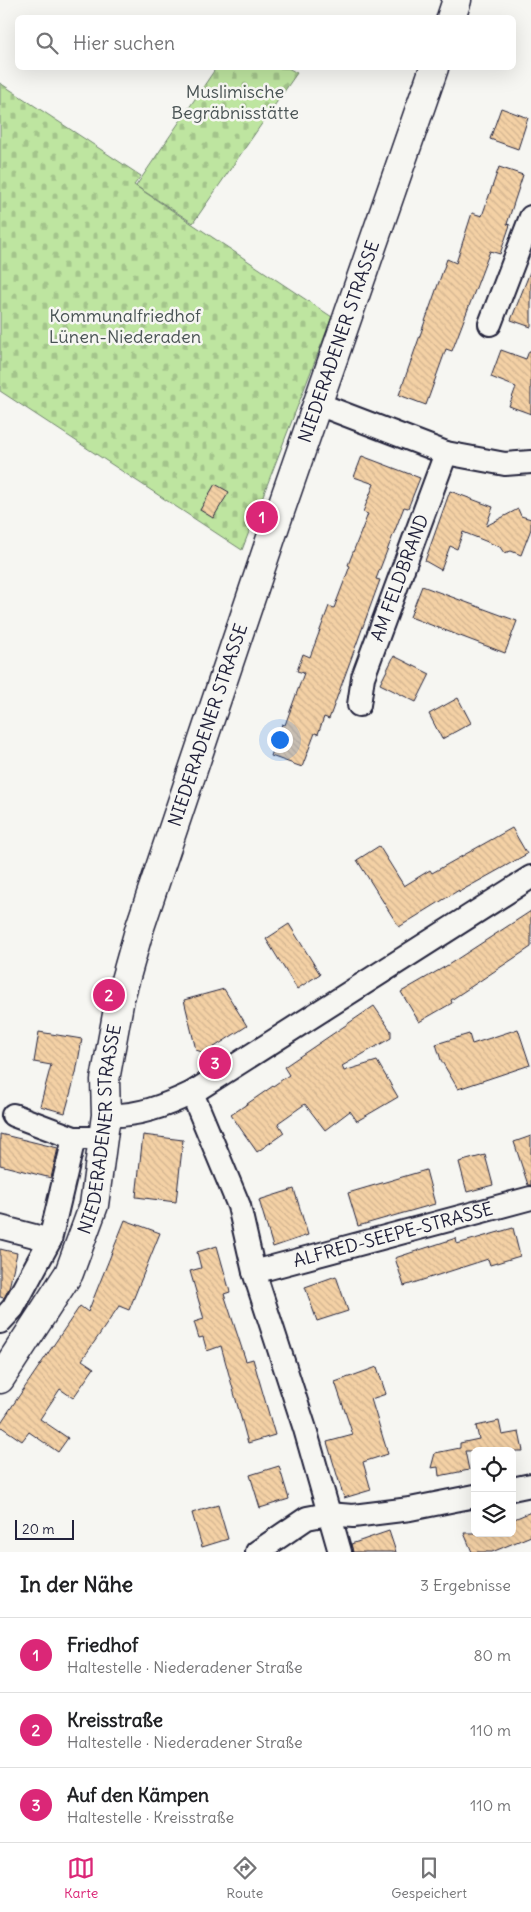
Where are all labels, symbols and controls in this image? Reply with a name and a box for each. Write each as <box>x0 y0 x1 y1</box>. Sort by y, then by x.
search box <box>15 15 516 70</box>
icon: search <box>33 29 61 57</box>
text: Hier suchen <box>73 31 175 55</box>
park label: Muslimische Begräbnisstätte <box>171 80 299 124</box>
street label: NIEDERADENER STRASSE <box>293 237 384 446</box>
park label: Kommunalfriedhof Lünen-Niederaden <box>49 304 202 348</box>
pin: 1 <box>246 498 278 536</box>
street label: AM FELDBRAND <box>365 511 433 644</box>
street label: NIEDERADENER STRASSE <box>163 620 252 829</box>
your location <box>267 727 293 753</box>
pin: 2 <box>93 976 125 1014</box>
street label: NIEDERADENER STRASSE <box>72 1022 126 1237</box>
pin: 3 <box>199 1044 231 1082</box>
street label: ALFRED-SEEPE-STRASSE <box>291 1197 495 1272</box>
map controls <box>471 1447 516 1537</box>
button: locate <box>471 1447 516 1492</box>
button: layers <box>471 1492 516 1537</box>
scale bar <box>15 1517 74 1540</box>
text: 20 m <box>22 1520 55 1538</box>
text: In der Nähe <box>20 1571 133 1598</box>
text: 3 Ergebnisse <box>420 1575 511 1595</box>
text: Friedhof <box>67 1633 138 1657</box>
text: 1 <box>33 1645 39 1665</box>
text: 80 m <box>473 1645 511 1665</box>
text: Haltestelle · Niederadener Straße <box>67 1657 303 1677</box>
text: Kreisstraße <box>67 1708 163 1732</box>
text: 2 <box>32 1720 40 1740</box>
text: 110 m <box>470 1720 511 1740</box>
text: Haltestelle · Niederadener Straße <box>67 1732 303 1752</box>
text: Auf den Kämpen <box>67 1783 209 1807</box>
text: 3 <box>31 1795 41 1815</box>
text: 110 m <box>470 1795 511 1815</box>
text: Haltestelle · Kreisstraße <box>67 1807 234 1827</box>
tab: Karte <box>64 1854 98 1902</box>
tab: Route <box>226 1854 263 1902</box>
tab: Gespeichert <box>391 1854 467 1902</box>

